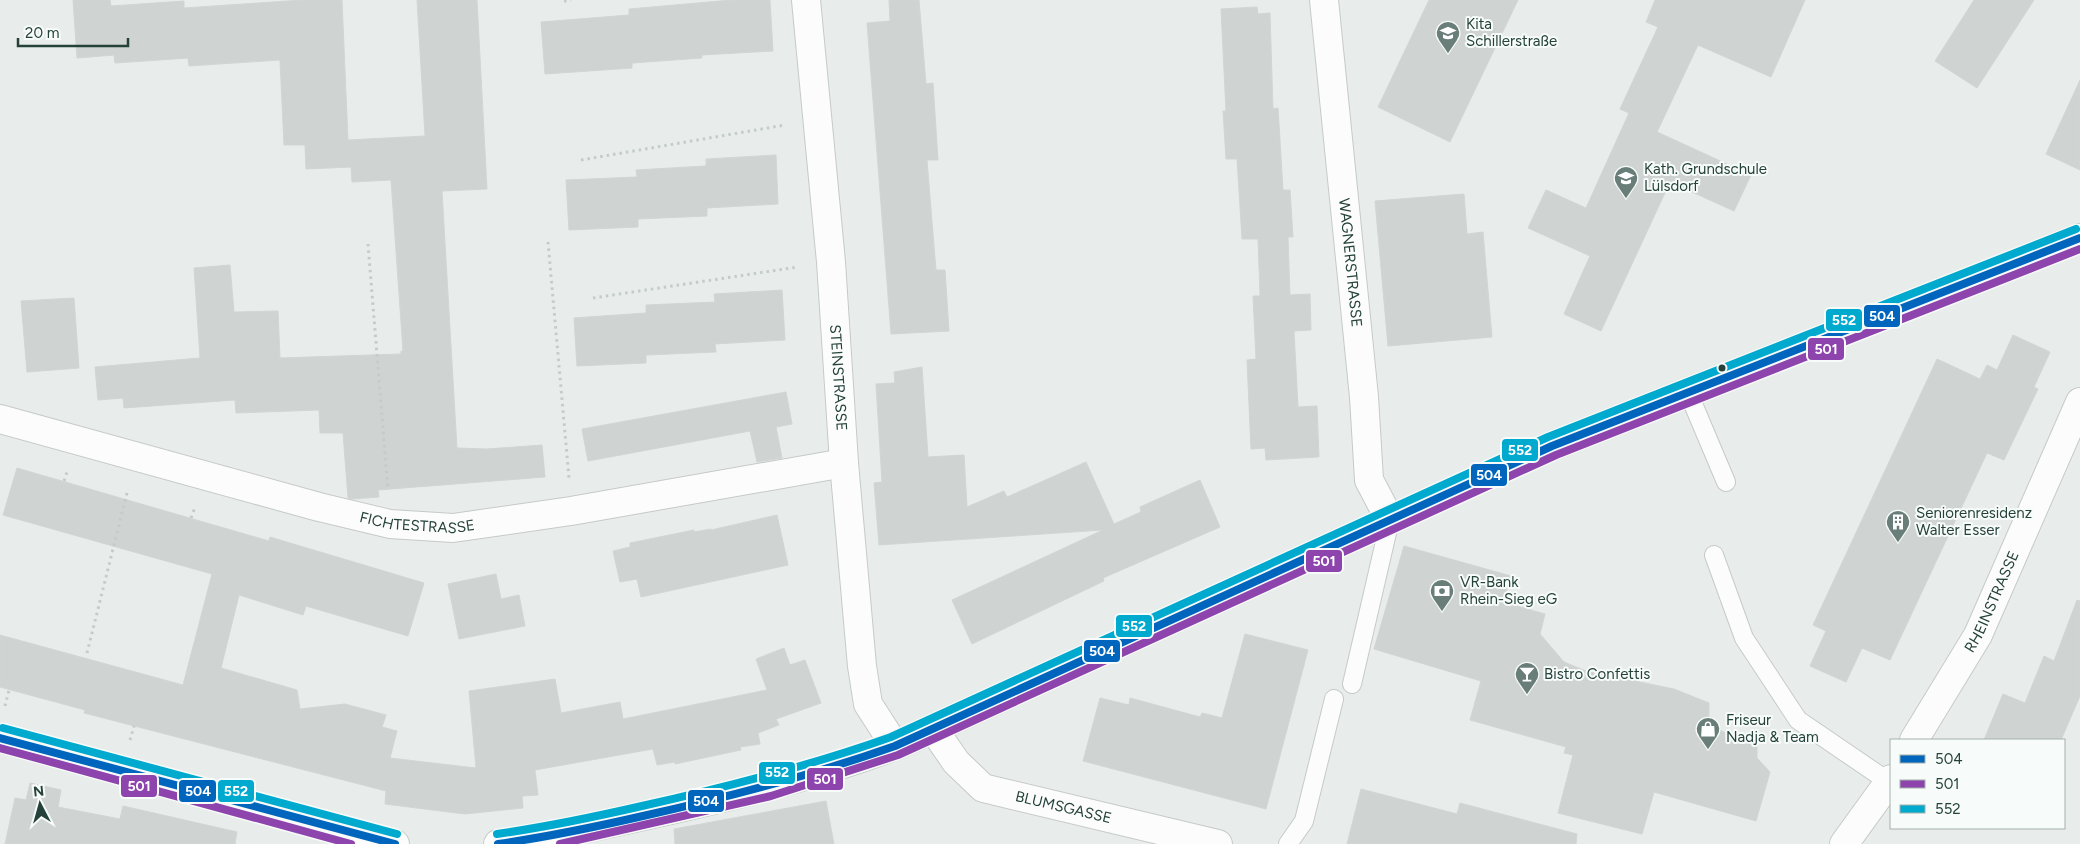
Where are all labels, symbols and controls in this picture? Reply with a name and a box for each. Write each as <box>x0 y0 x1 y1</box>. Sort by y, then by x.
scale bar <box>18 15 128 47</box>
place label: Kita Schillerstraße <box>1466 15 1557 50</box>
school or university icon: Kita Schillerstraße <box>1435 20 1461 54</box>
text: 20 m <box>25 24 59 42</box>
place label: Kath. Grundschule Lülsdorf <box>1644 160 1767 195</box>
school or university icon: Kath. Grundschule Lülsdorf <box>1613 165 1639 199</box>
street label: WAGNERSTRASSE <box>1335 197 1366 328</box>
line badge: 504 <box>1863 304 1901 328</box>
line badge: 552 <box>1825 308 1863 332</box>
text: 504 <box>1869 308 1895 325</box>
text: 552 <box>1832 312 1856 329</box>
street label: STEINSTRASSE <box>826 324 851 431</box>
line badge: 501 <box>1807 337 1845 361</box>
text: 501 <box>1814 341 1838 358</box>
unlabelled marker <box>1717 363 1727 373</box>
line badge: 552 <box>1501 438 1539 462</box>
text: 552 <box>1508 442 1532 459</box>
line badge: 504 <box>1470 463 1508 487</box>
text: 504 <box>1476 467 1502 484</box>
place label: Seniorenresidenz Walter Esser <box>1916 504 2032 539</box>
street label: FICHTESTRASSE <box>358 508 476 537</box>
building icon: Seniorenresidenz Walter Esser <box>1885 509 1911 543</box>
street label: RHEINSTRASSE <box>1961 548 2023 656</box>
line badge: 501 <box>1305 549 1343 573</box>
text: 501 <box>1312 553 1336 570</box>
place label: VR-Bank Rhein-Sieg eG <box>1460 573 1557 608</box>
bank icon: VR-Bank Rhein-Sieg eG <box>1429 578 1455 612</box>
line badge: 552 <box>1115 614 1153 638</box>
text: 552 <box>1122 618 1146 635</box>
line badge: 504 <box>1083 639 1121 663</box>
text: 504 <box>1089 643 1115 660</box>
bar icon: Bistro Confettis <box>1514 661 1540 695</box>
place label: Bistro Confettis <box>1544 665 1650 683</box>
place label: Friseur Nadja & Team <box>1726 711 1819 746</box>
shop icon: Friseur Nadja & Team <box>1695 716 1721 750</box>
legend <box>1890 739 2065 829</box>
text: 504 <box>1935 750 1963 768</box>
line badge: 552 <box>758 761 796 785</box>
text: 552 <box>765 764 789 781</box>
line badge: 501 <box>806 767 844 791</box>
text: 501 <box>813 771 837 788</box>
line badge: 501 <box>120 774 158 798</box>
text: 501 <box>1935 775 1959 793</box>
text: 501 <box>127 778 151 795</box>
north arrow <box>15 779 65 829</box>
line badge: 504 <box>178 779 217 803</box>
line badge: 552 <box>217 779 255 803</box>
text: N <box>32 783 45 801</box>
text: 504 <box>185 783 211 800</box>
text: 552 <box>224 783 248 800</box>
street label: BLUMSGASSE <box>1014 787 1113 827</box>
line badge: 504 <box>687 789 725 813</box>
text: 504 <box>693 793 719 810</box>
text: 552 <box>1935 800 1961 818</box>

